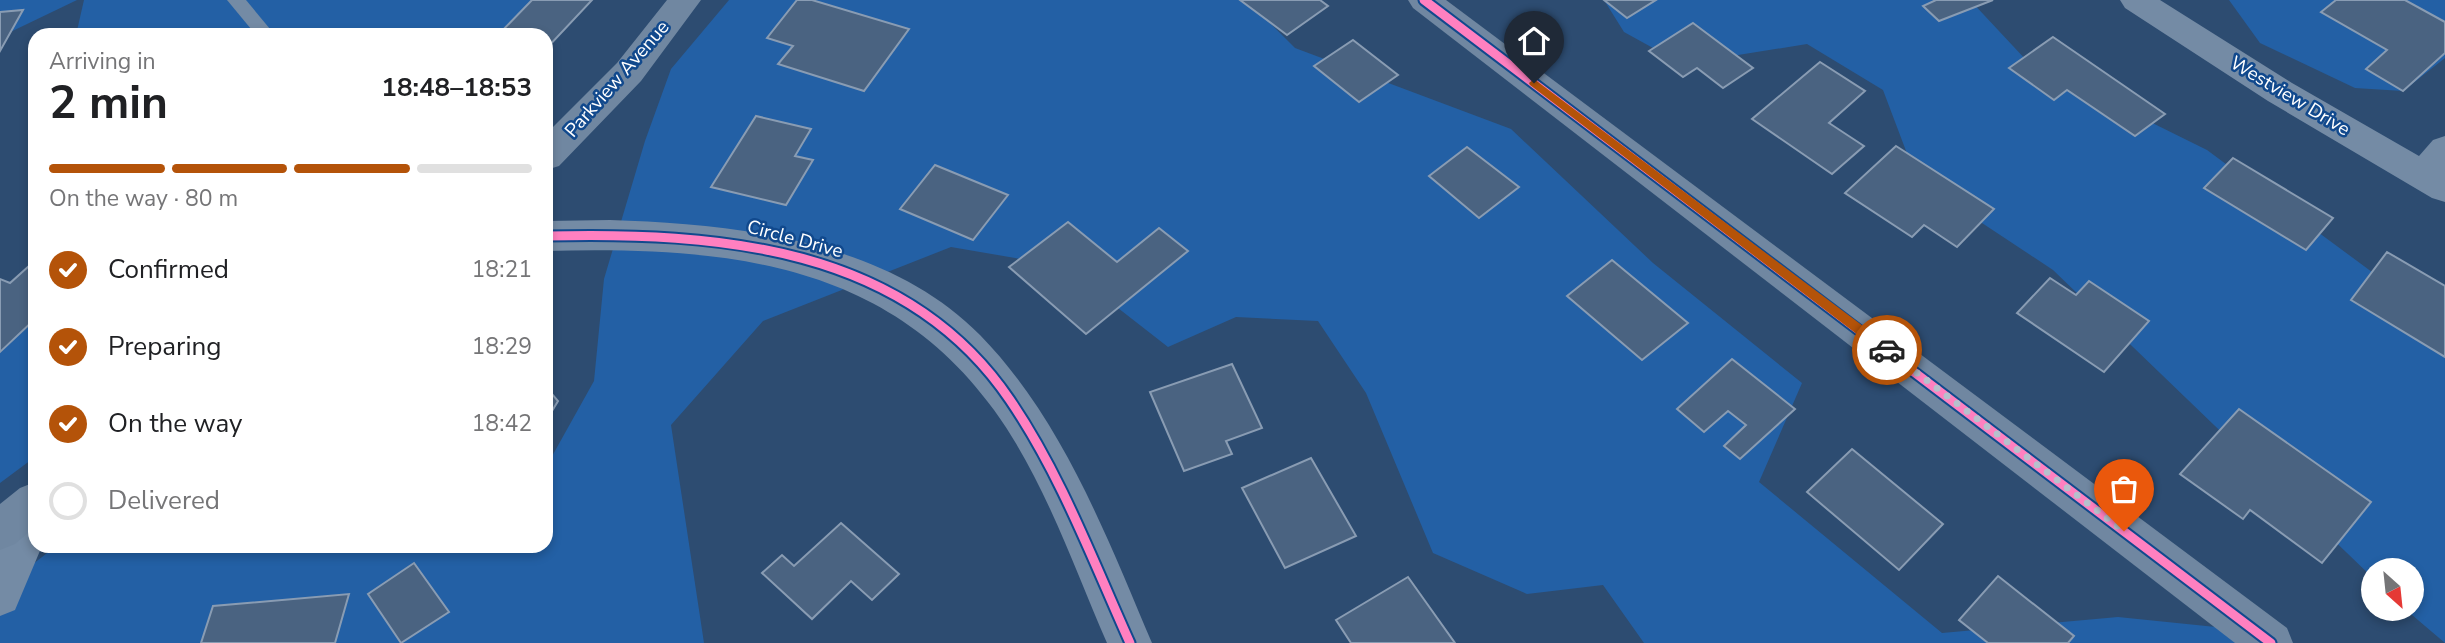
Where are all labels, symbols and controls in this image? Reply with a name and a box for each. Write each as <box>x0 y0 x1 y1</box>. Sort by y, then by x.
pin <box>1504 11 1564 83</box>
street label: Parkview Avenue <box>559 15 675 143</box>
icon: home <box>1515 22 1553 60</box>
text: Arriving in <box>49 46 156 77</box>
street label: Westview Drive <box>2225 50 2355 142</box>
text: 18:48–18:53 <box>381 70 532 105</box>
text: 2 min <box>49 71 168 134</box>
text: On the way · 80 m <box>49 183 238 214</box>
street label: Circle Drive <box>744 214 846 264</box>
icon: check <box>49 251 87 289</box>
text: Confirmed <box>108 252 229 287</box>
text: 18:21 <box>472 254 532 285</box>
courier <box>1852 315 1922 385</box>
icon: check <box>49 328 87 366</box>
text: Preparing <box>108 329 221 364</box>
text: 18:29 <box>472 331 532 362</box>
icon: car <box>1868 331 1906 369</box>
icon: check <box>49 405 87 443</box>
text: On the way <box>108 406 242 441</box>
text: 18:42 <box>472 408 532 439</box>
pin <box>2094 459 2154 531</box>
icon: bag <box>2105 470 2143 508</box>
text: Delivered <box>108 483 220 518</box>
north arrow <box>2361 558 2424 621</box>
map controls <box>2361 558 2424 621</box>

